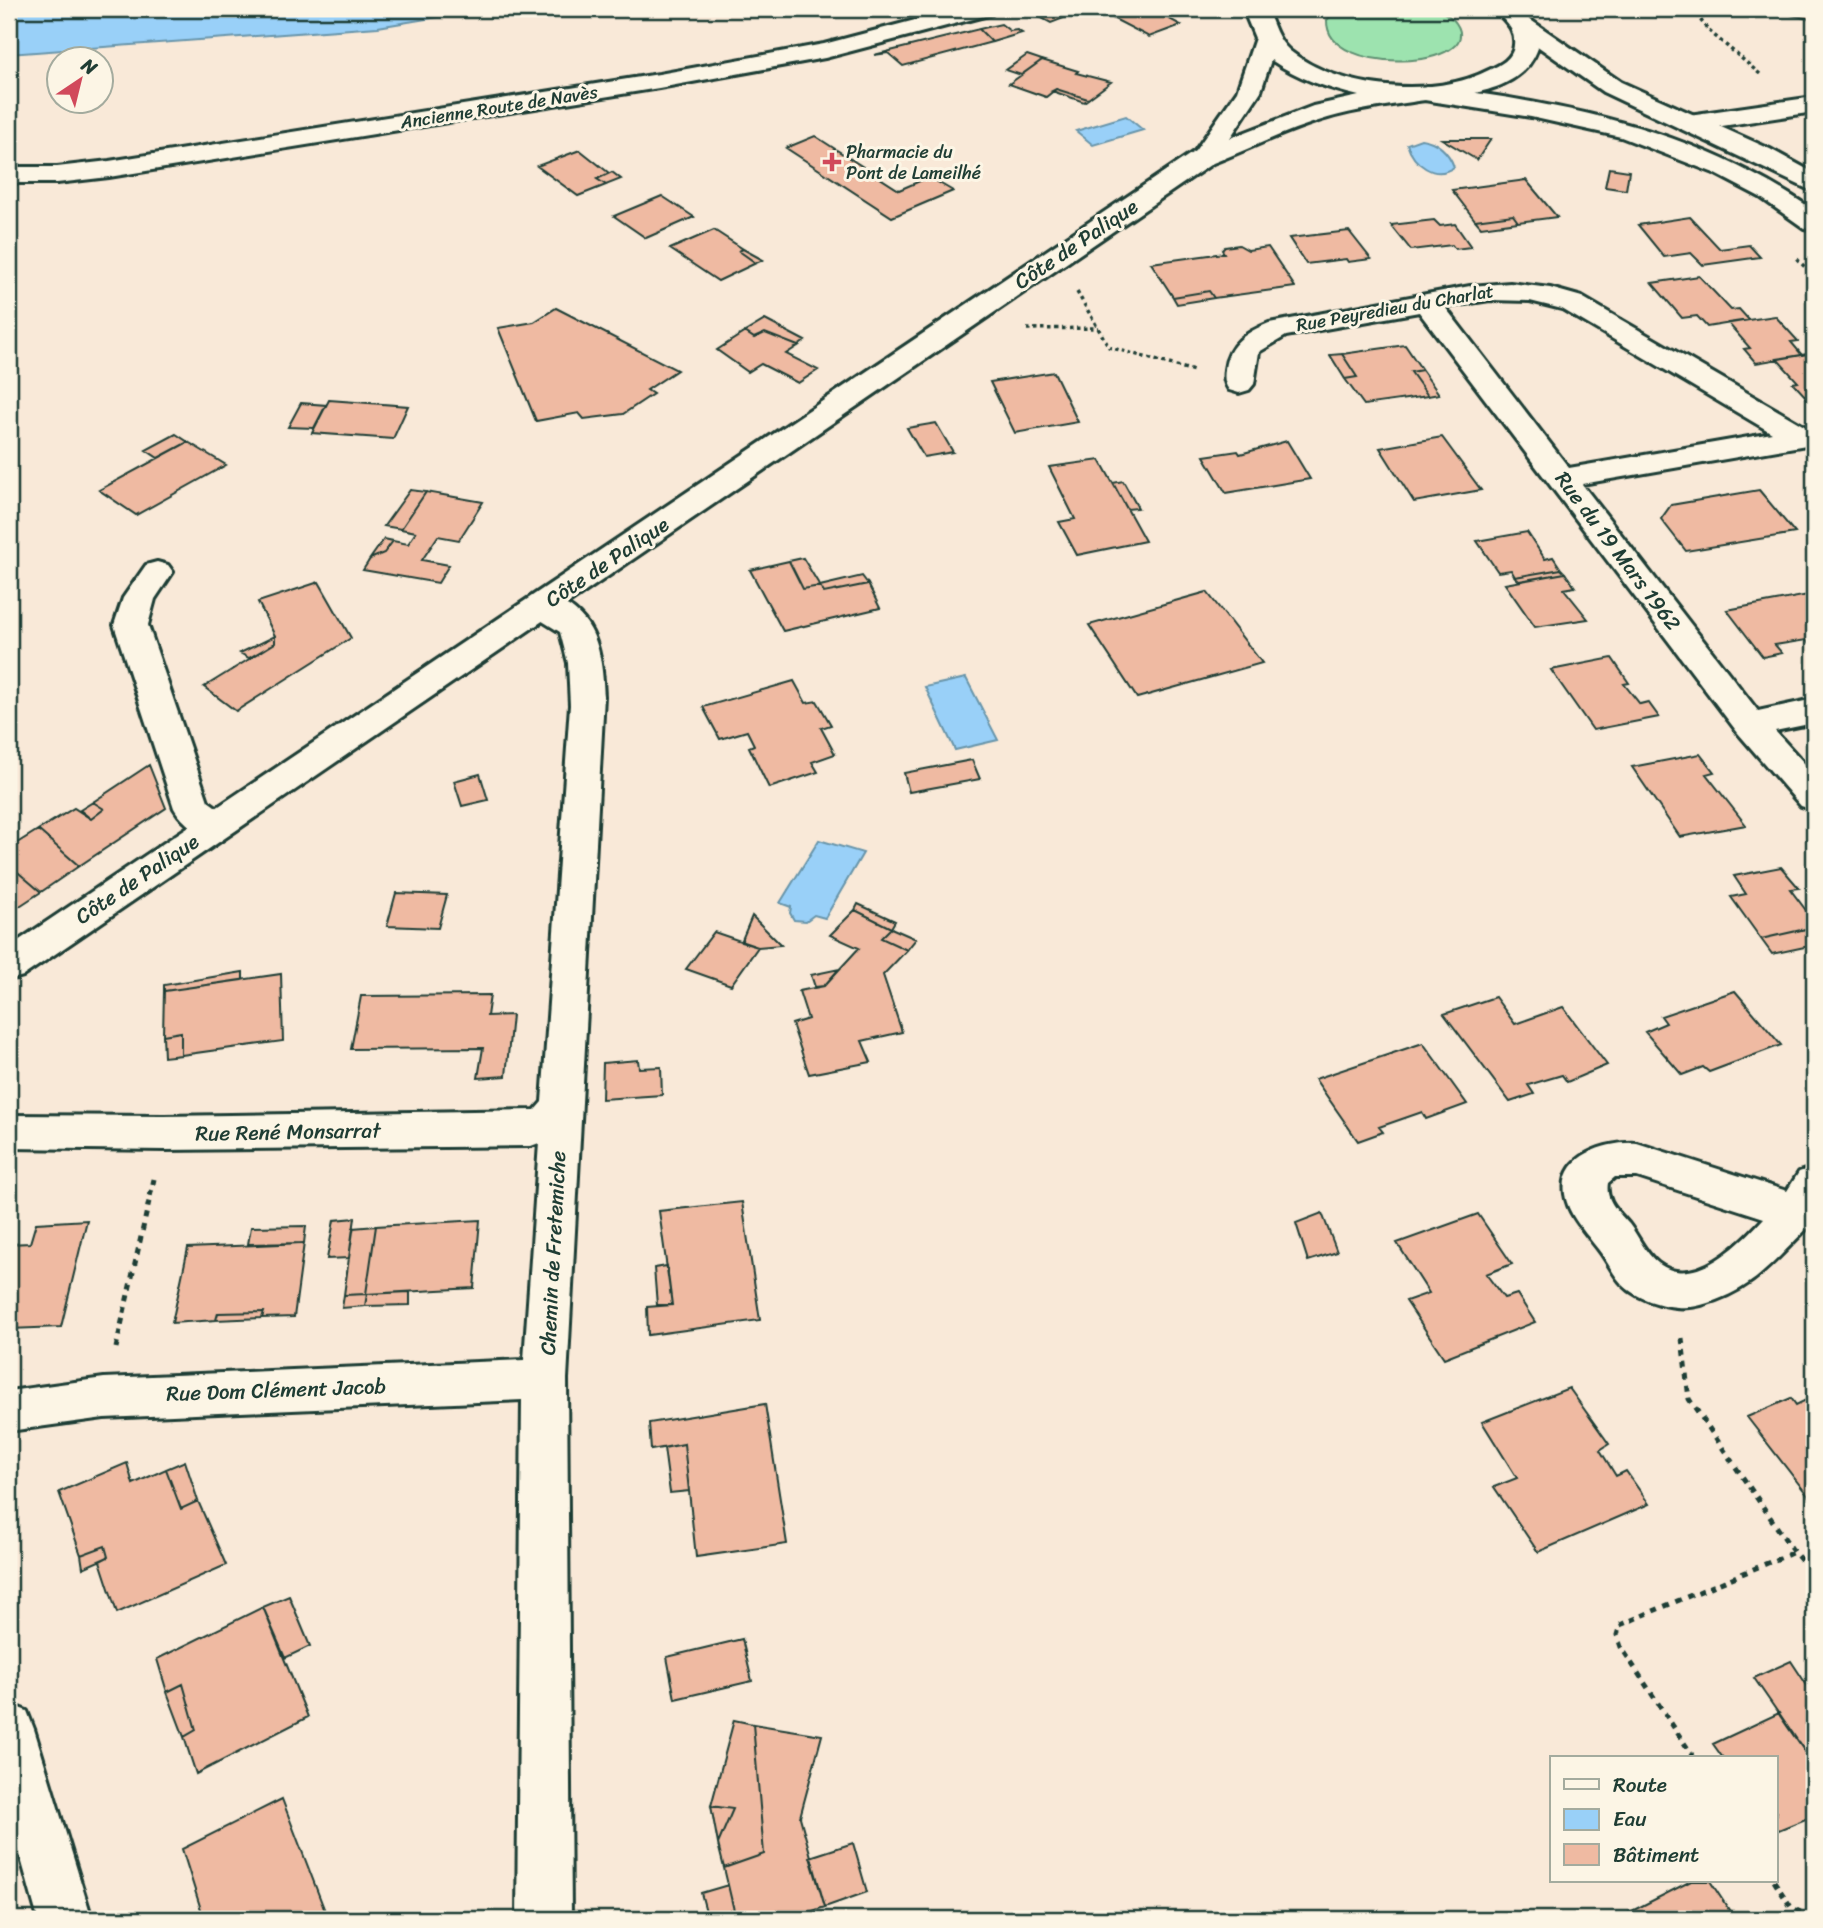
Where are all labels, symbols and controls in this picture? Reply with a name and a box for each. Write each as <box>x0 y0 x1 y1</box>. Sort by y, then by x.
north arrow <box>46 46 116 116</box>
text: N <box>74 49 105 84</box>
street label: Ancienne Route de Navès <box>397 75 601 139</box>
place label: Pharmacie du Pont de Lameilhé <box>846 136 981 189</box>
marker: Pharmacie du Pont de Lameilhé <box>824 154 840 170</box>
street label: Côte de Palique <box>1006 188 1146 300</box>
street label: Rue Peyredieu du Charlat <box>1294 275 1496 341</box>
street label: Rue du 19 Mars 1962 <box>1545 463 1691 639</box>
street label: Côte de Palique <box>537 506 677 618</box>
street label: Côte de Palique <box>67 823 207 935</box>
street label: Rue René Monsarrat <box>195 1111 382 1153</box>
street label: Chemin de Fretemiche <box>529 1150 577 1356</box>
street label: Rue Dom Clément Jacob <box>165 1367 387 1413</box>
legend <box>1550 1756 1778 1882</box>
text: Route <box>1613 1766 1667 1804</box>
text: Eau <box>1613 1800 1647 1838</box>
text: Bâtiment <box>1613 1836 1699 1874</box>

